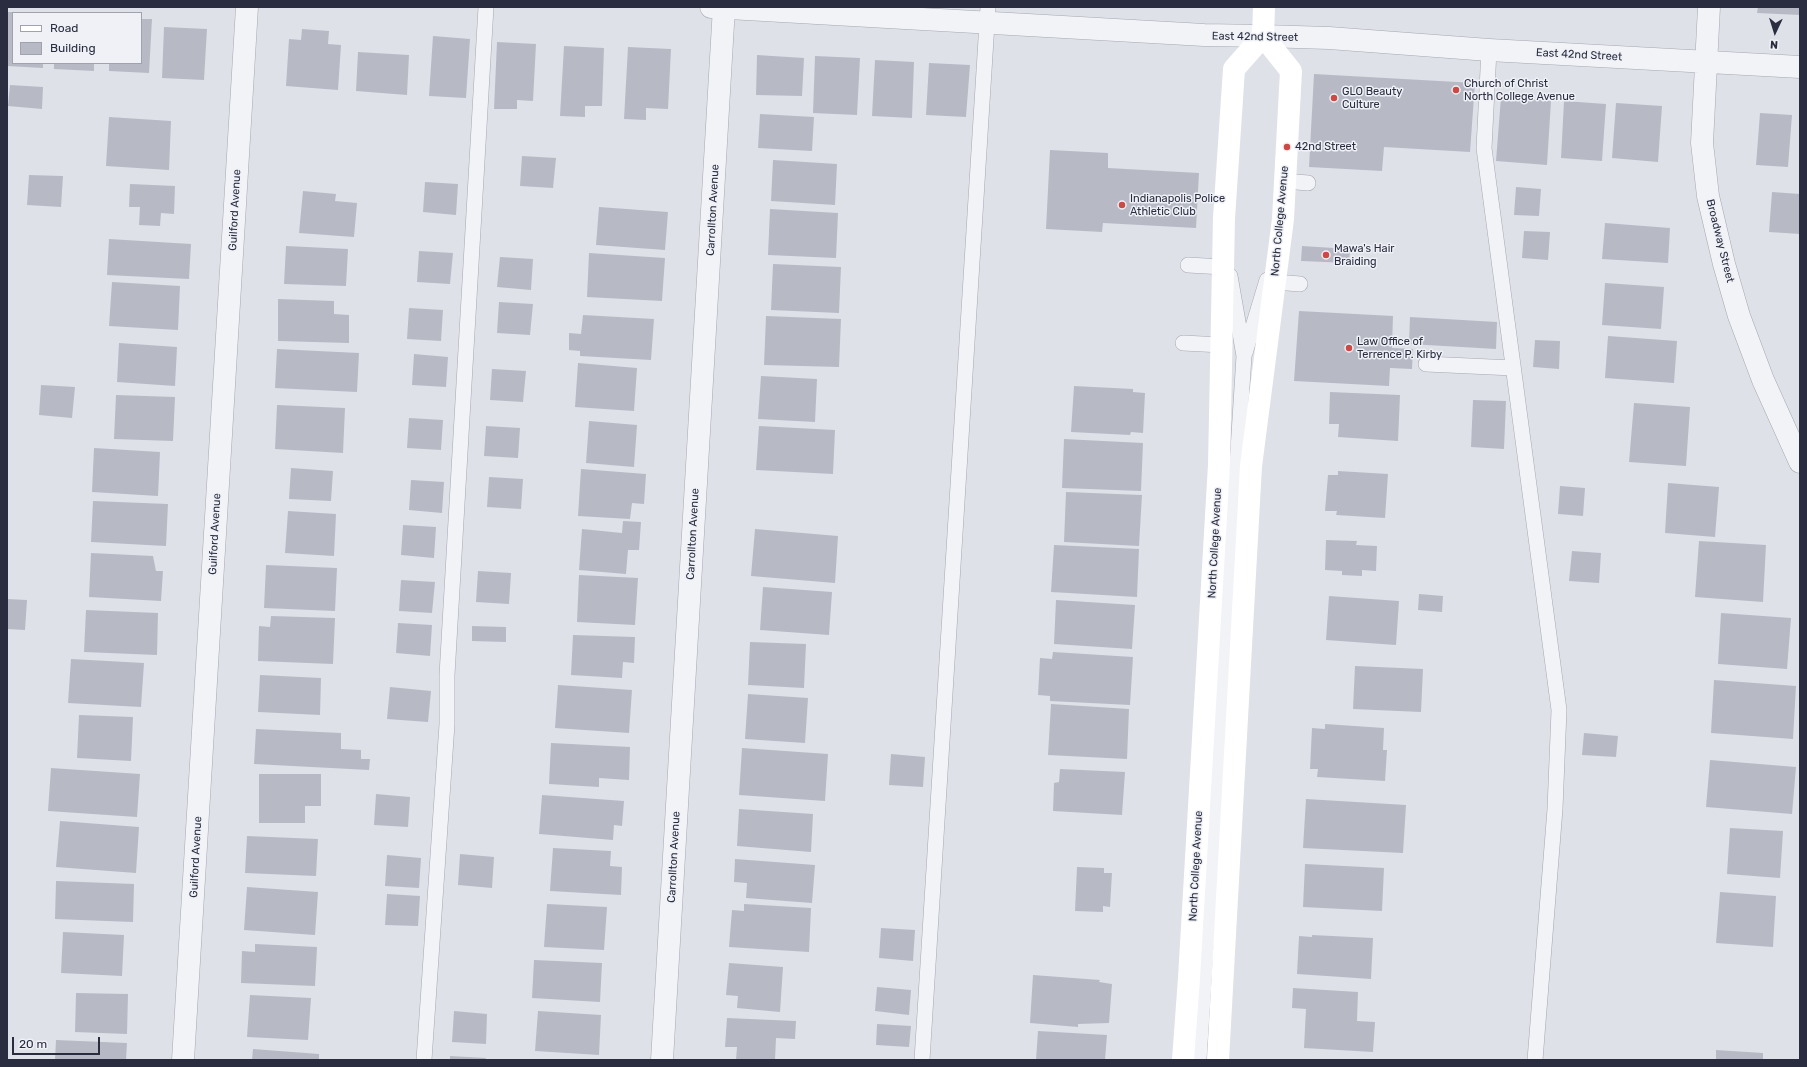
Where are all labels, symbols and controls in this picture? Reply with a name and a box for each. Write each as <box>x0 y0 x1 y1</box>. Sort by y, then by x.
legend <box>12 12 142 64</box>
north arrow <box>1755 12 1795 52</box>
text: Road <box>50 21 78 35</box>
street label: East 42nd Street <box>1212 30 1298 44</box>
text: N <box>1770 38 1779 51</box>
text: Building <box>50 41 96 55</box>
street label: East 42nd Street <box>1536 46 1622 64</box>
place label: Church of Christ North College Avenue <box>1464 77 1575 103</box>
place label: GLO Beauty Culture <box>1342 85 1402 111</box>
marker: Church of Christ North College Avenue <box>1451 85 1461 95</box>
marker: GLO Beauty Culture <box>1329 93 1339 103</box>
place label: 42nd Street <box>1295 140 1356 154</box>
marker: 42nd Street <box>1282 142 1292 152</box>
street label: Carrollton Avenue <box>704 164 722 256</box>
street label: North College Avenue <box>1269 165 1291 277</box>
street label: Guilford Avenue <box>226 169 244 251</box>
place label: Indianapolis Police Athletic Club <box>1130 192 1225 218</box>
street label: Broadway Street <box>1703 198 1737 284</box>
marker: Indianapolis Police Athletic Club <box>1117 200 1127 210</box>
place label: Mawa's Hair Braiding <box>1334 242 1394 268</box>
marker: Mawa's Hair Braiding <box>1321 250 1331 260</box>
place label: Law Office of Terrence P. Kirby <box>1357 335 1442 361</box>
marker: Law Office of Terrence P. Kirby <box>1344 343 1354 353</box>
street label: North College Avenue <box>1206 487 1224 599</box>
street label: Carrollton Avenue <box>684 488 702 580</box>
street label: Guilford Avenue <box>206 493 224 575</box>
street label: North College Avenue <box>1187 810 1205 922</box>
street label: Carrollton Avenue <box>665 811 683 903</box>
street label: Guilford Avenue <box>187 816 205 898</box>
scale bar <box>14 1029 102 1055</box>
text: 20 m <box>19 1037 47 1051</box>

